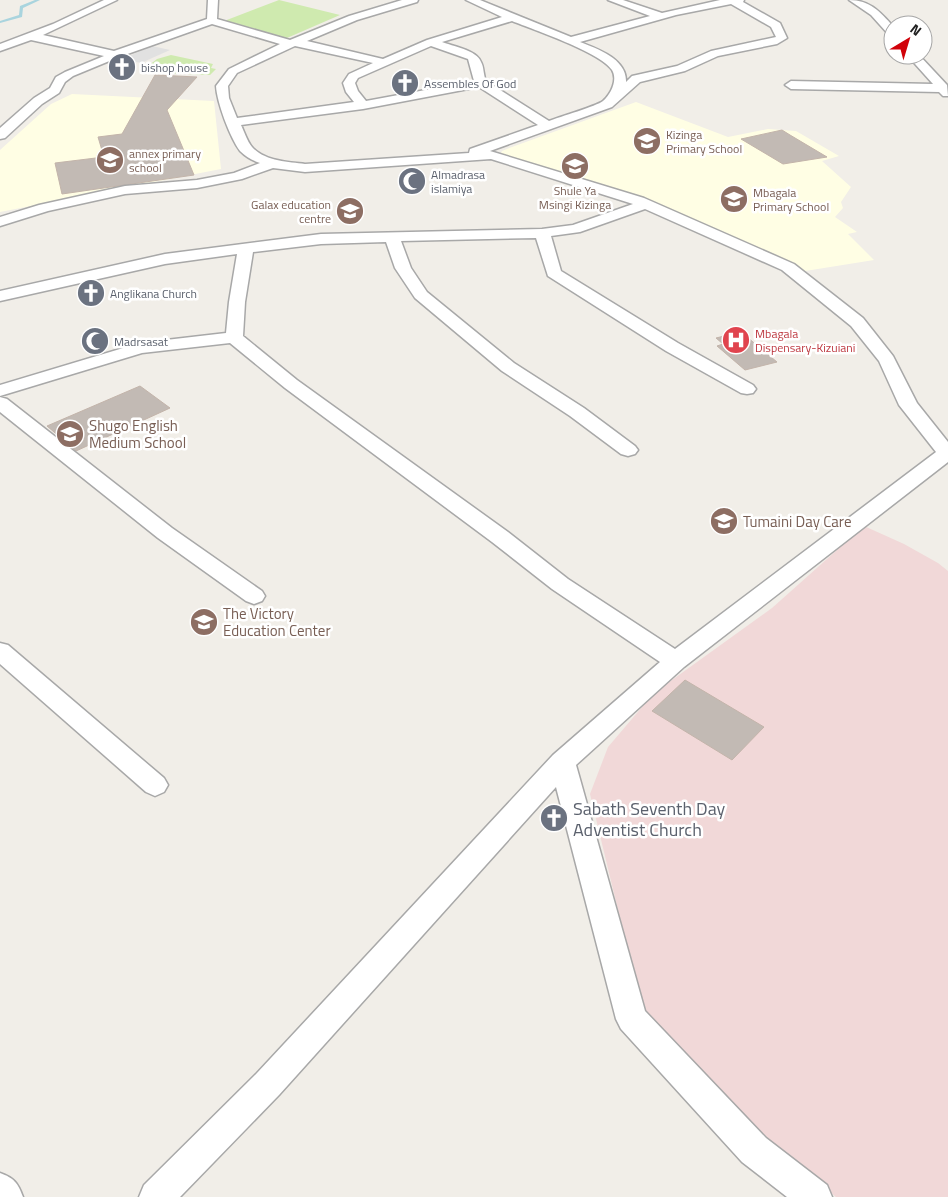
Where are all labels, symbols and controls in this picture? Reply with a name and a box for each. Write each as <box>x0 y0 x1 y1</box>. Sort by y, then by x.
north arrow <box>883 15 933 65</box>
text: N <box>906 18 927 41</box>
church icon: bishop house <box>107 52 137 82</box>
place label: bishop house <box>141 58 208 77</box>
church icon: Assembles Of God <box>390 68 420 98</box>
place label: Assembles Of God <box>424 74 516 93</box>
place label: Kizinga Primary School <box>666 125 742 158</box>
school or university icon: Kizinga Primary School <box>632 126 662 156</box>
place label: annex primary school <box>129 144 201 177</box>
school or university icon: annex primary school <box>95 145 125 175</box>
school or university icon: Shule Ya Msingi Kizinga <box>560 151 590 181</box>
place label: Almadrasa islamiya <box>431 165 485 198</box>
mosque icon: Almadrasa islamiya <box>397 166 427 196</box>
place label: Shule Ya Msingi Kizinga <box>539 181 611 214</box>
place label: Mbagala Primary School <box>753 183 829 216</box>
school or university icon: Mbagala Primary School <box>719 184 749 214</box>
place label: Galax education centre <box>251 195 331 228</box>
school or university icon: Galax education centre <box>335 196 365 226</box>
church icon: Anglikana Church <box>76 278 106 308</box>
place label: Anglikana Church <box>110 284 197 303</box>
place label: Mbagala Dispensary-Kizuiani <box>755 324 855 357</box>
hospital icon: Mbagala Dispensary-Kizuiani <box>721 325 751 355</box>
mosque icon: Madrsasat <box>80 326 110 356</box>
place label: Madrsasat <box>114 332 169 351</box>
place label: Shugo English Medium School <box>89 414 186 454</box>
school or university icon: Shugo English Medium School <box>55 419 85 449</box>
school or university icon: Tumaini Day Care <box>709 506 739 536</box>
place label: Tumaini Day Care <box>743 510 851 533</box>
place label: The Victory Education Center <box>223 602 331 642</box>
school or university icon: The Victory Education Center <box>189 607 219 637</box>
place label: Sabath Seventh Day Adventist Church <box>573 795 726 843</box>
church icon: Sabath Seventh Day Adventist Church <box>539 803 569 833</box>

